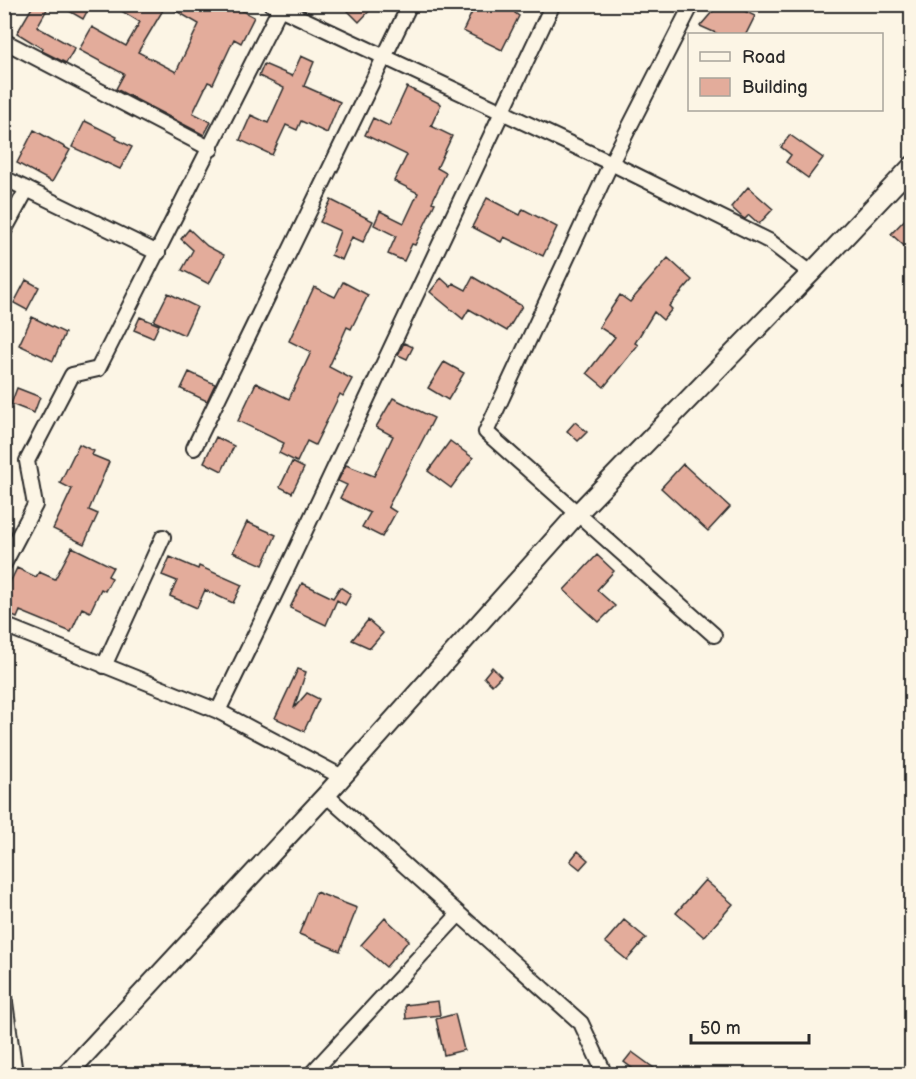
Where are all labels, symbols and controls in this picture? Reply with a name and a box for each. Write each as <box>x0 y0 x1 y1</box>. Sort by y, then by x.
legend <box>688 33 883 111</box>
text: Road <box>742 47 786 68</box>
text: Building <box>742 77 808 98</box>
scale bar <box>691 1007 810 1045</box>
text: 50 m <box>700 1018 741 1039</box>

